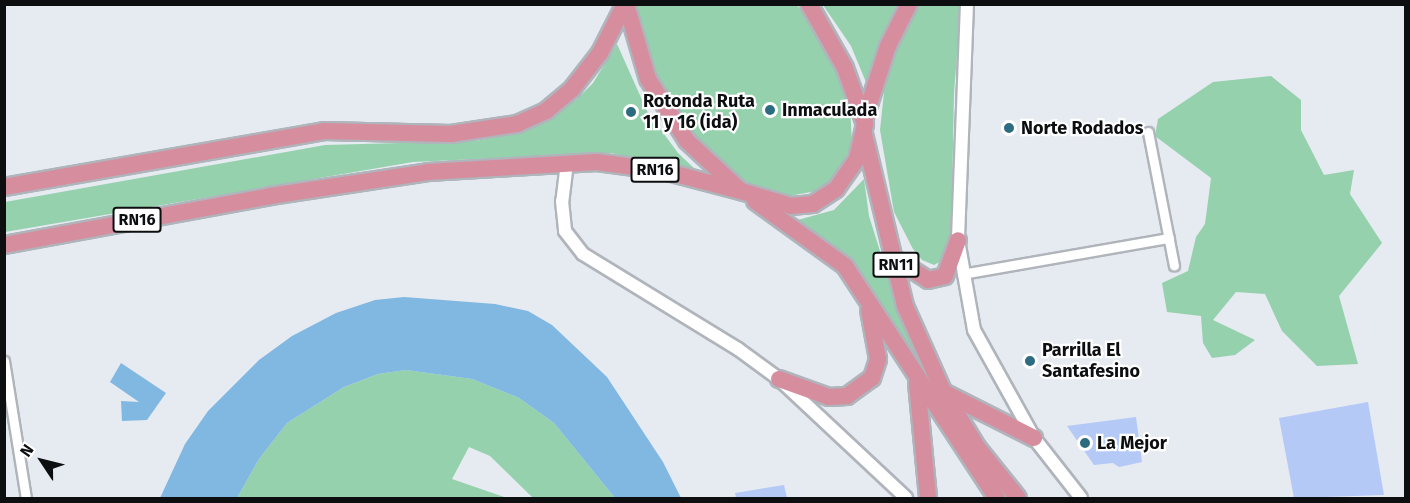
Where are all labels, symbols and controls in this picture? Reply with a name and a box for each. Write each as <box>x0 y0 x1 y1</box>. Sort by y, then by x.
place label: Rotonda Ruta 11 y 16 (ida) <box>643 91 755 134</box>
place label: Inmaculada <box>782 99 877 121</box>
marker: Inmaculada <box>763 103 777 117</box>
marker: Rotonda Ruta 11 y 16 (ida) <box>624 105 638 119</box>
place label: Norte Rodados <box>1021 117 1144 139</box>
marker: Norte Rodados <box>1002 121 1016 135</box>
road number: RN16 <box>630 157 680 183</box>
road number: RN16 <box>112 207 162 233</box>
road number: RN11 <box>872 252 920 278</box>
place label: Parrilla El Santafesino <box>1042 340 1140 382</box>
marker: Parrilla El Santafesino <box>1023 354 1037 368</box>
north arrow <box>12 431 72 491</box>
place label: La Mejor <box>1097 432 1167 454</box>
marker: La Mejor <box>1078 436 1092 450</box>
text: N <box>16 441 38 460</box>

